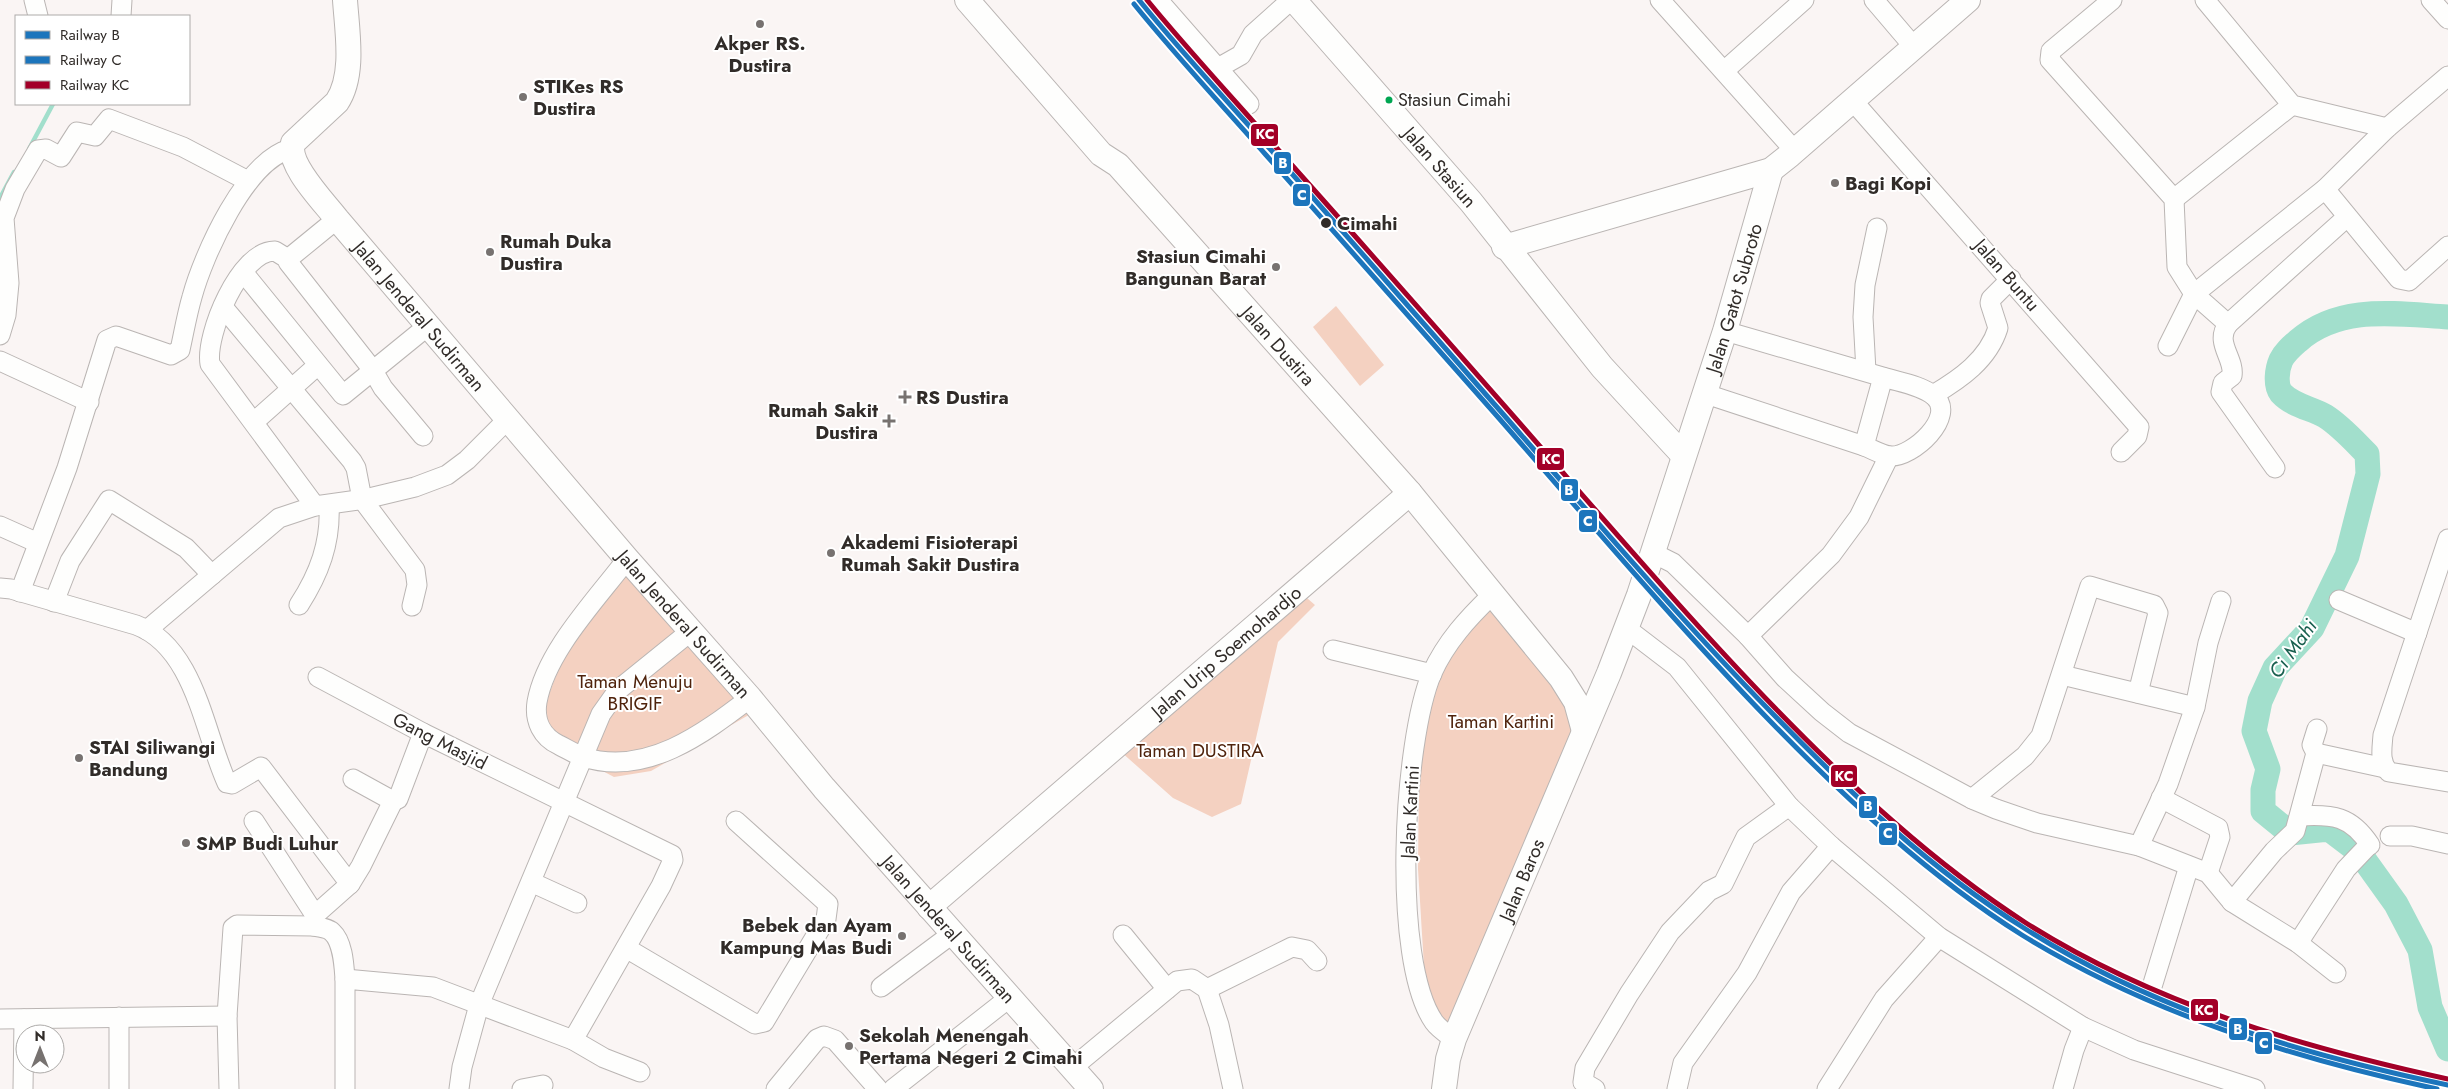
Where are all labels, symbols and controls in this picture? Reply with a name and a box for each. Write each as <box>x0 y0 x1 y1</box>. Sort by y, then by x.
legend <box>15 15 190 105</box>
marker: Akper RS. Dustira <box>754 18 766 30</box>
text: Railway B <box>60 24 120 46</box>
place label: Akper RS. Dustira <box>713 30 806 79</box>
text: Railway C <box>60 49 122 71</box>
place label: STIKes RS Dustira <box>533 73 624 122</box>
text: Railway KC <box>60 74 129 96</box>
place label: Stasiun Cimahi <box>1398 87 1511 113</box>
marker: STIKes RS Dustira <box>517 91 529 103</box>
marker: Stasiun Cimahi <box>1384 95 1394 105</box>
street label: Jalan Stasiun <box>1395 118 1483 213</box>
line badge: KC <box>1250 123 1279 147</box>
text: KC <box>1256 124 1274 144</box>
line badge: B <box>1273 151 1292 175</box>
text: B <box>1278 153 1288 173</box>
place label: Bagi Kopi <box>1845 170 1931 197</box>
marker: Bagi Kopi <box>1829 177 1841 189</box>
line badge: C <box>1292 183 1311 207</box>
text: C <box>1297 185 1307 205</box>
place label: Cimahi <box>1337 210 1397 237</box>
marker: Cimahi <box>1319 216 1333 230</box>
street label: Jalan Gatot Subroto <box>1698 220 1769 379</box>
place label: Rumah Duka Dustira <box>500 228 612 277</box>
street label: Jalan Buntu <box>1966 231 2046 317</box>
street label: Jalan Jenderal Sudirman <box>346 232 492 397</box>
place label: Stasiun Cimahi Bangunan Barat <box>1125 243 1266 292</box>
marker: Rumah Duka Dustira <box>484 246 496 258</box>
marker: Stasiun Cimahi Bangunan Barat <box>1270 261 1282 273</box>
street label: Jalan Dustira <box>1234 297 1322 391</box>
place label: RS Dustira <box>916 384 1009 411</box>
marker: RS Dustira <box>898 390 912 404</box>
place label: Rumah Sakit Dustira <box>768 397 878 446</box>
marker: Rumah Sakit Dustira <box>882 414 896 428</box>
line badge: KC <box>1536 447 1565 471</box>
text: KC <box>1542 449 1560 469</box>
line badge: B <box>1560 478 1579 502</box>
text: B <box>1564 480 1574 500</box>
line badge: C <box>1578 509 1598 533</box>
text: C <box>1583 511 1593 531</box>
place label: Akademi Fisioterapi Rumah Sakit Dustira <box>840 529 1019 578</box>
street label: Jalan Jenderal Sudirman <box>609 541 758 704</box>
marker: Akademi Fisioterapi Rumah Sakit Dustira <box>825 547 837 559</box>
street label: Jalan Urip Soemohardjo <box>1143 579 1307 726</box>
water label: Ci Mahi <box>2262 613 2325 684</box>
park label: Taman Menuju BRIGIF <box>577 668 693 717</box>
street label: Gang Masjid <box>388 706 492 776</box>
park label: Taman Kartini <box>1448 708 1554 735</box>
place label: STAI Siliwangi Bandung <box>89 734 215 783</box>
park label: Taman DUSTIRA <box>1136 737 1264 764</box>
marker: STAI Siliwangi Bandung <box>73 752 85 764</box>
line badge: KC <box>1830 764 1858 788</box>
street label: Jalan Kartini <box>1394 765 1426 862</box>
text: KC <box>1835 766 1853 786</box>
line badge: B <box>1858 795 1878 819</box>
text: B <box>1863 796 1873 816</box>
line badge: C <box>1878 822 1898 846</box>
text: C <box>1883 823 1893 843</box>
place label: SMP Budi Luhur <box>196 830 339 857</box>
street label: Jalan Baros <box>1491 834 1551 928</box>
marker: SMP Budi Luhur <box>180 837 192 849</box>
street label: Jalan Jenderal Sudirman <box>874 847 1022 1009</box>
place label: Bebek dan Ayam Kampung Mas Budi <box>720 912 892 961</box>
marker: Bebek dan Ayam Kampung Mas Budi <box>896 930 908 942</box>
line badge: KC <box>2190 998 2219 1022</box>
text: KC <box>2195 1000 2213 1020</box>
line badge: B <box>2228 1017 2248 1041</box>
text: B <box>2233 1019 2243 1039</box>
place label: Sekolah Menengah Pertama Negeri 2 Cimahi <box>859 1022 1083 1071</box>
north arrow <box>15 1024 65 1074</box>
text: N <box>34 1026 46 1046</box>
line badge: C <box>2254 1031 2273 1055</box>
text: C <box>2259 1033 2269 1053</box>
marker: Sekolah Menengah Pertama Negeri 2 Cimahi <box>843 1040 855 1052</box>

